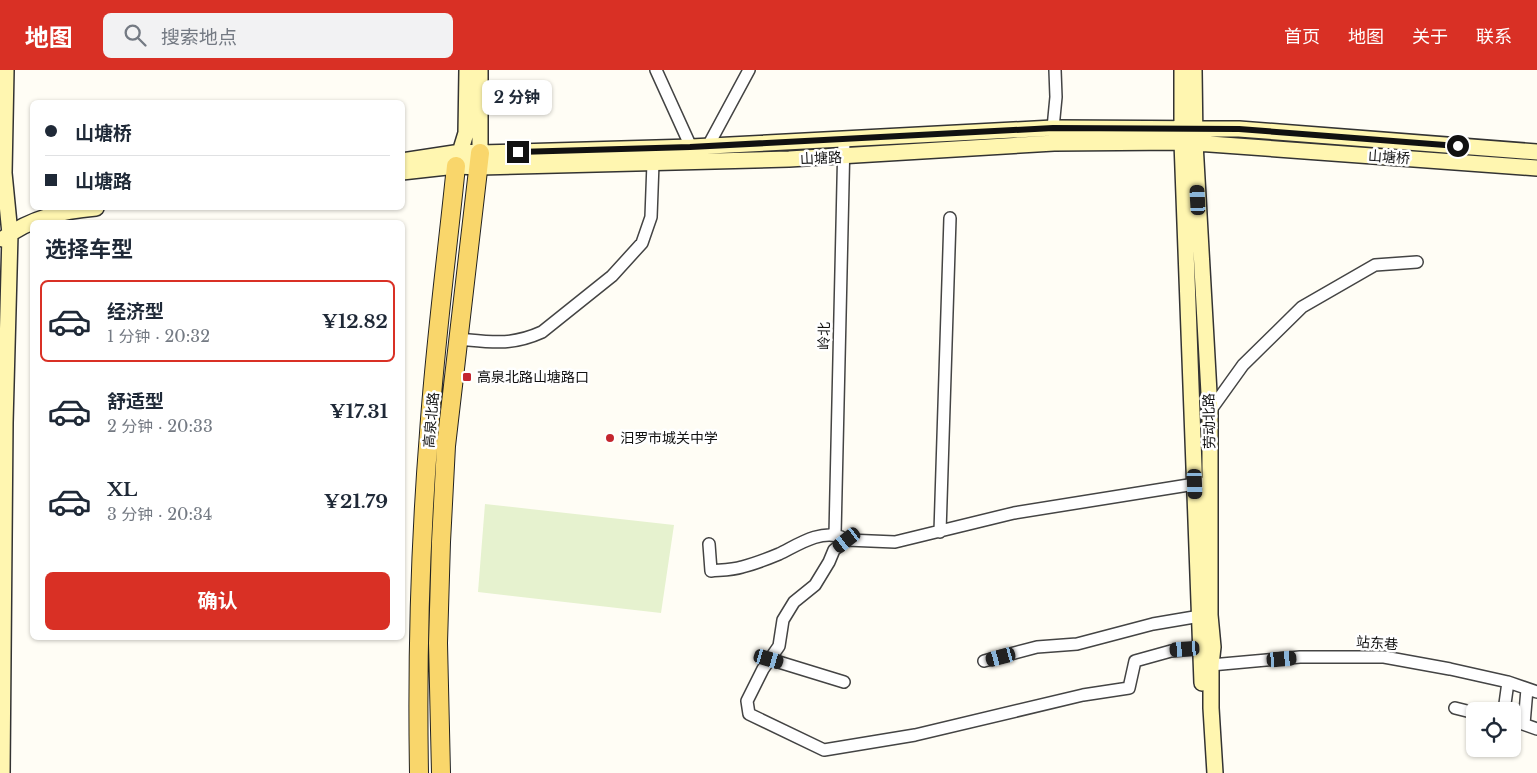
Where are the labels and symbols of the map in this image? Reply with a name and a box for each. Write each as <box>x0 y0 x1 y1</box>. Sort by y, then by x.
callout: 2 分钟 <box>483 79 553 114</box>
route start <box>1447 135 1469 157</box>
route end <box>507 141 529 163</box>
street label: 山塘桥 <box>1367 147 1411 167</box>
street label: 山塘路 <box>800 148 842 168</box>
car <box>1189 185 1206 215</box>
street label: 岭北 <box>815 322 833 350</box>
place label: 高泉北路山塘路口 <box>477 368 589 386</box>
marker: 高泉北路山塘路口 <box>461 371 473 383</box>
street label: 高泉北路 <box>420 391 442 449</box>
street label: 劳动北路 <box>1200 393 1218 449</box>
place label: 汨罗市城关中学 <box>620 429 718 447</box>
marker: 汨罗市城关中学 <box>604 432 616 444</box>
car <box>1186 469 1203 499</box>
car <box>830 525 863 555</box>
street label: 站东巷 <box>1355 633 1399 653</box>
car <box>1169 640 1200 658</box>
car <box>984 646 1017 668</box>
car <box>752 648 785 670</box>
car <box>1266 650 1297 668</box>

